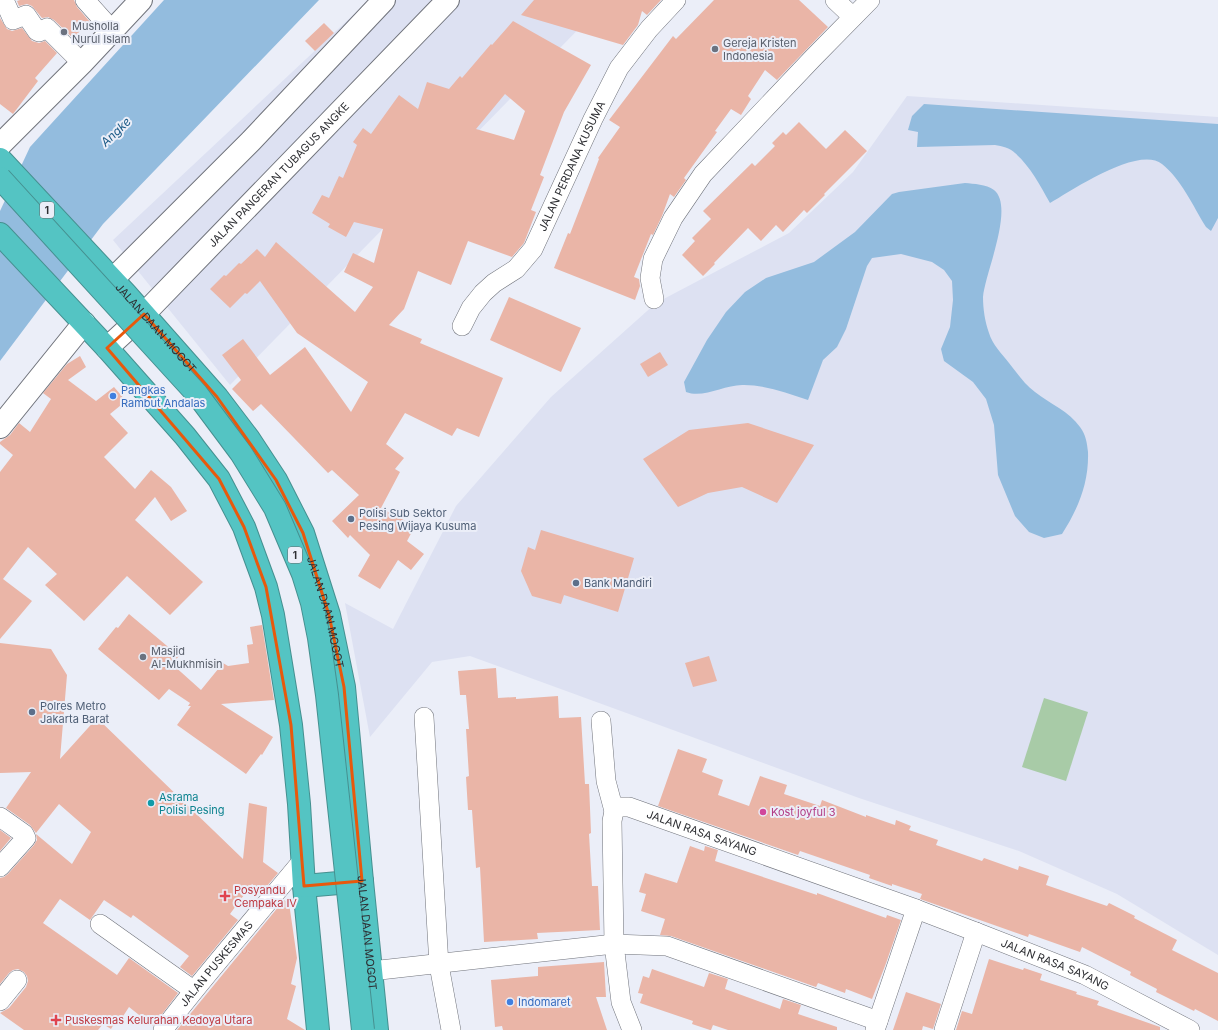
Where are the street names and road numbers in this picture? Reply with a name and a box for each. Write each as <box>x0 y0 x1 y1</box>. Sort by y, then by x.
street label: JALAN PERDANA KUSUMA <box>535 98 608 233</box>
street label: JALAN PANGERAN TUBAGUS ANGKE <box>205 99 352 250</box>
road number: 1 <box>40 202 54 218</box>
street label: JALAN DAAN MOGOT <box>113 280 199 376</box>
road number: 1 <box>288 547 302 563</box>
street label: JALAN DAAN MOGOT <box>304 555 347 669</box>
street label: JALAN RASA SAYANG <box>645 807 759 859</box>
street label: JALAN DAAN MOGOT <box>355 875 380 991</box>
street label: JALAN PUSKESMAS <box>177 918 256 1009</box>
street label: JALAN RASA SAYANG <box>999 936 1111 993</box>

